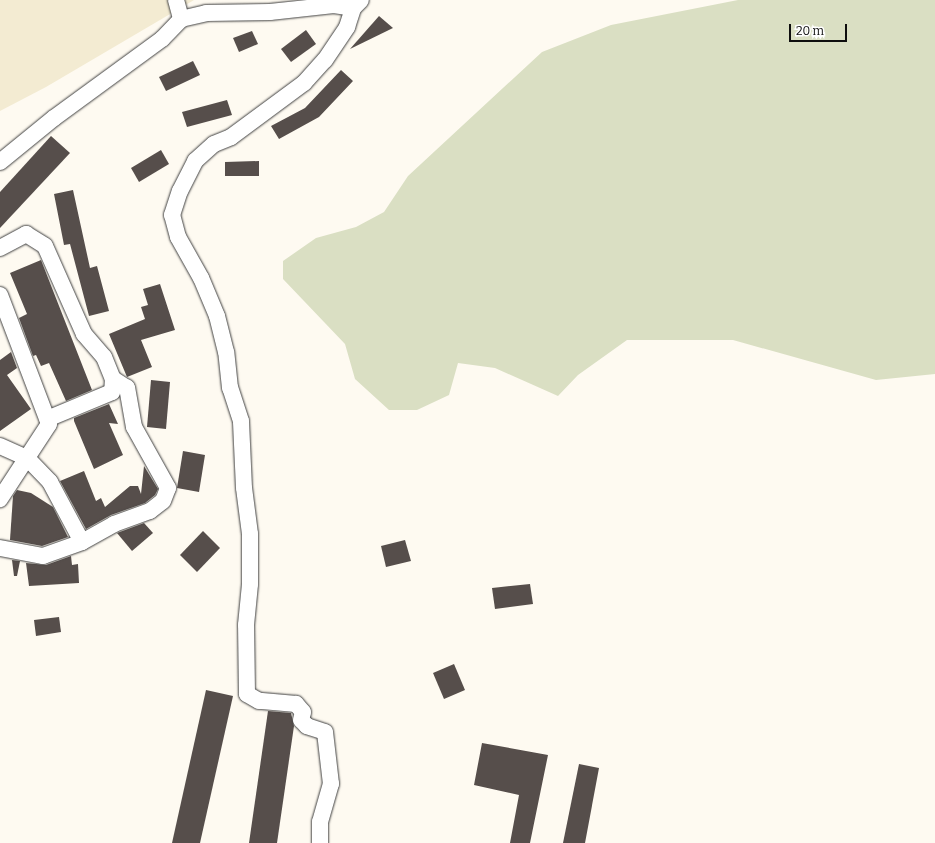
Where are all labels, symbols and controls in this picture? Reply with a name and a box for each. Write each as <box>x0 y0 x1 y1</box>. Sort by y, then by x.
scale bar <box>791 16 849 42</box>
text: 20 m <box>796 24 824 38</box>

